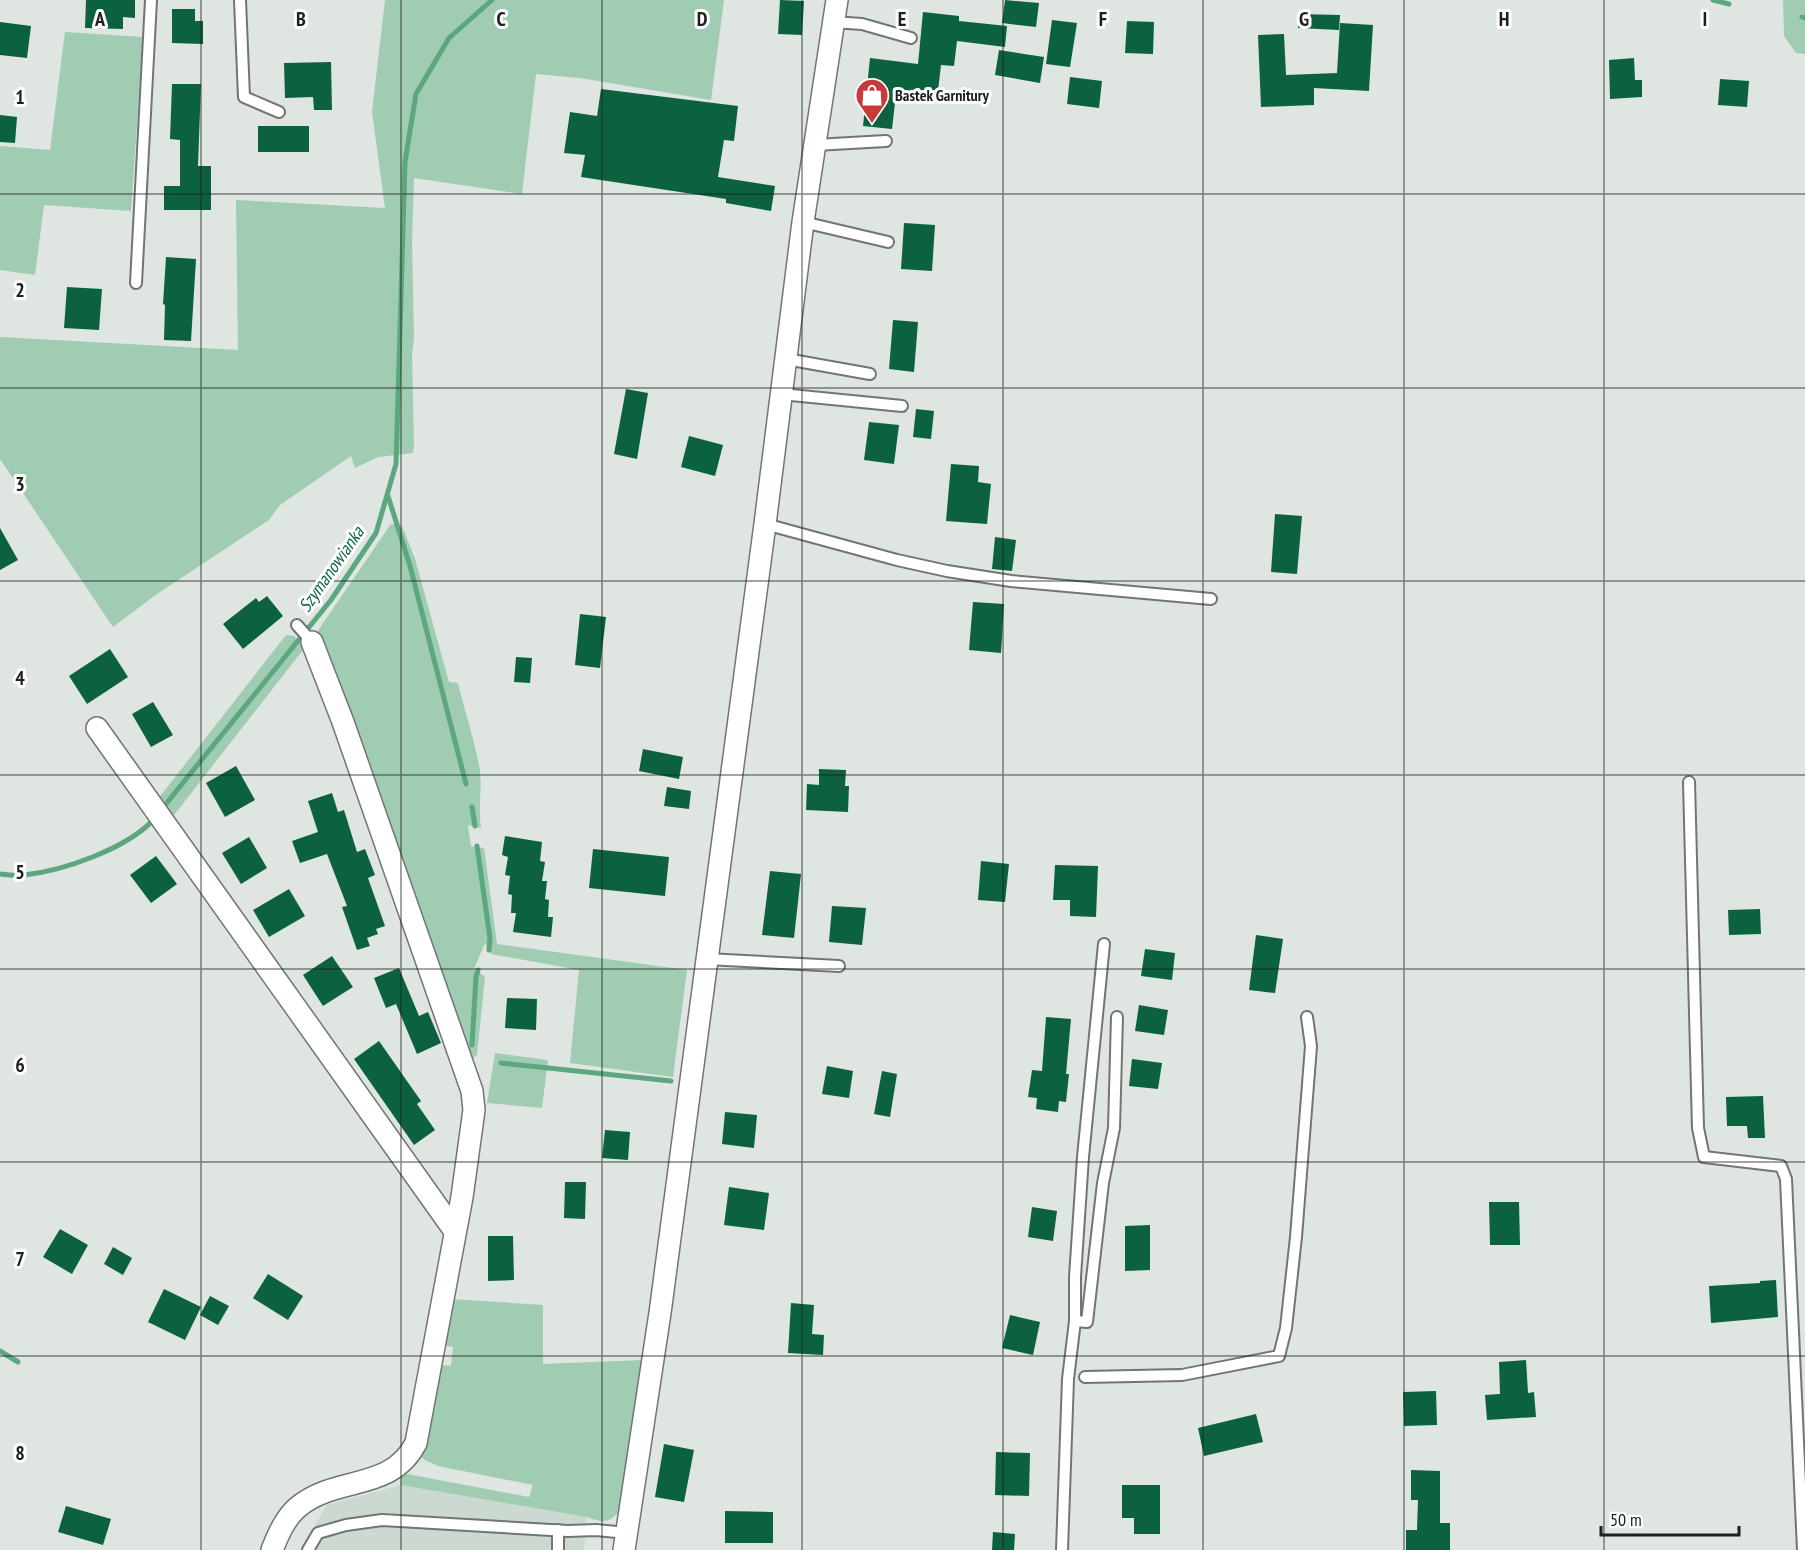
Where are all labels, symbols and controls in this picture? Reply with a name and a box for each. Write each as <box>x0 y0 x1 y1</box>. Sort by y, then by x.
text: A <box>94 6 106 32</box>
text: B <box>296 6 306 32</box>
text: C <box>496 6 506 32</box>
text: D <box>697 6 708 32</box>
text: E <box>898 6 906 32</box>
text: F <box>1099 6 1107 32</box>
text: G <box>1299 6 1309 32</box>
text: H <box>1499 6 1509 32</box>
text: I <box>1703 6 1707 32</box>
shop icon: Bastek Garnitury <box>854 77 890 124</box>
text: 1 <box>15 84 25 110</box>
place label: Bastek Garnitury <box>895 85 989 105</box>
text: 2 <box>15 277 25 303</box>
text: 3 <box>15 471 25 497</box>
water label: Szymanowianka <box>293 521 369 616</box>
text: 4 <box>15 665 25 691</box>
text: 5 <box>15 859 25 885</box>
text: 6 <box>15 1052 25 1078</box>
text: 7 <box>15 1246 25 1272</box>
text: 8 <box>15 1440 25 1466</box>
scale bar <box>1601 1499 1739 1537</box>
text: 50 m <box>1610 1508 1642 1531</box>

